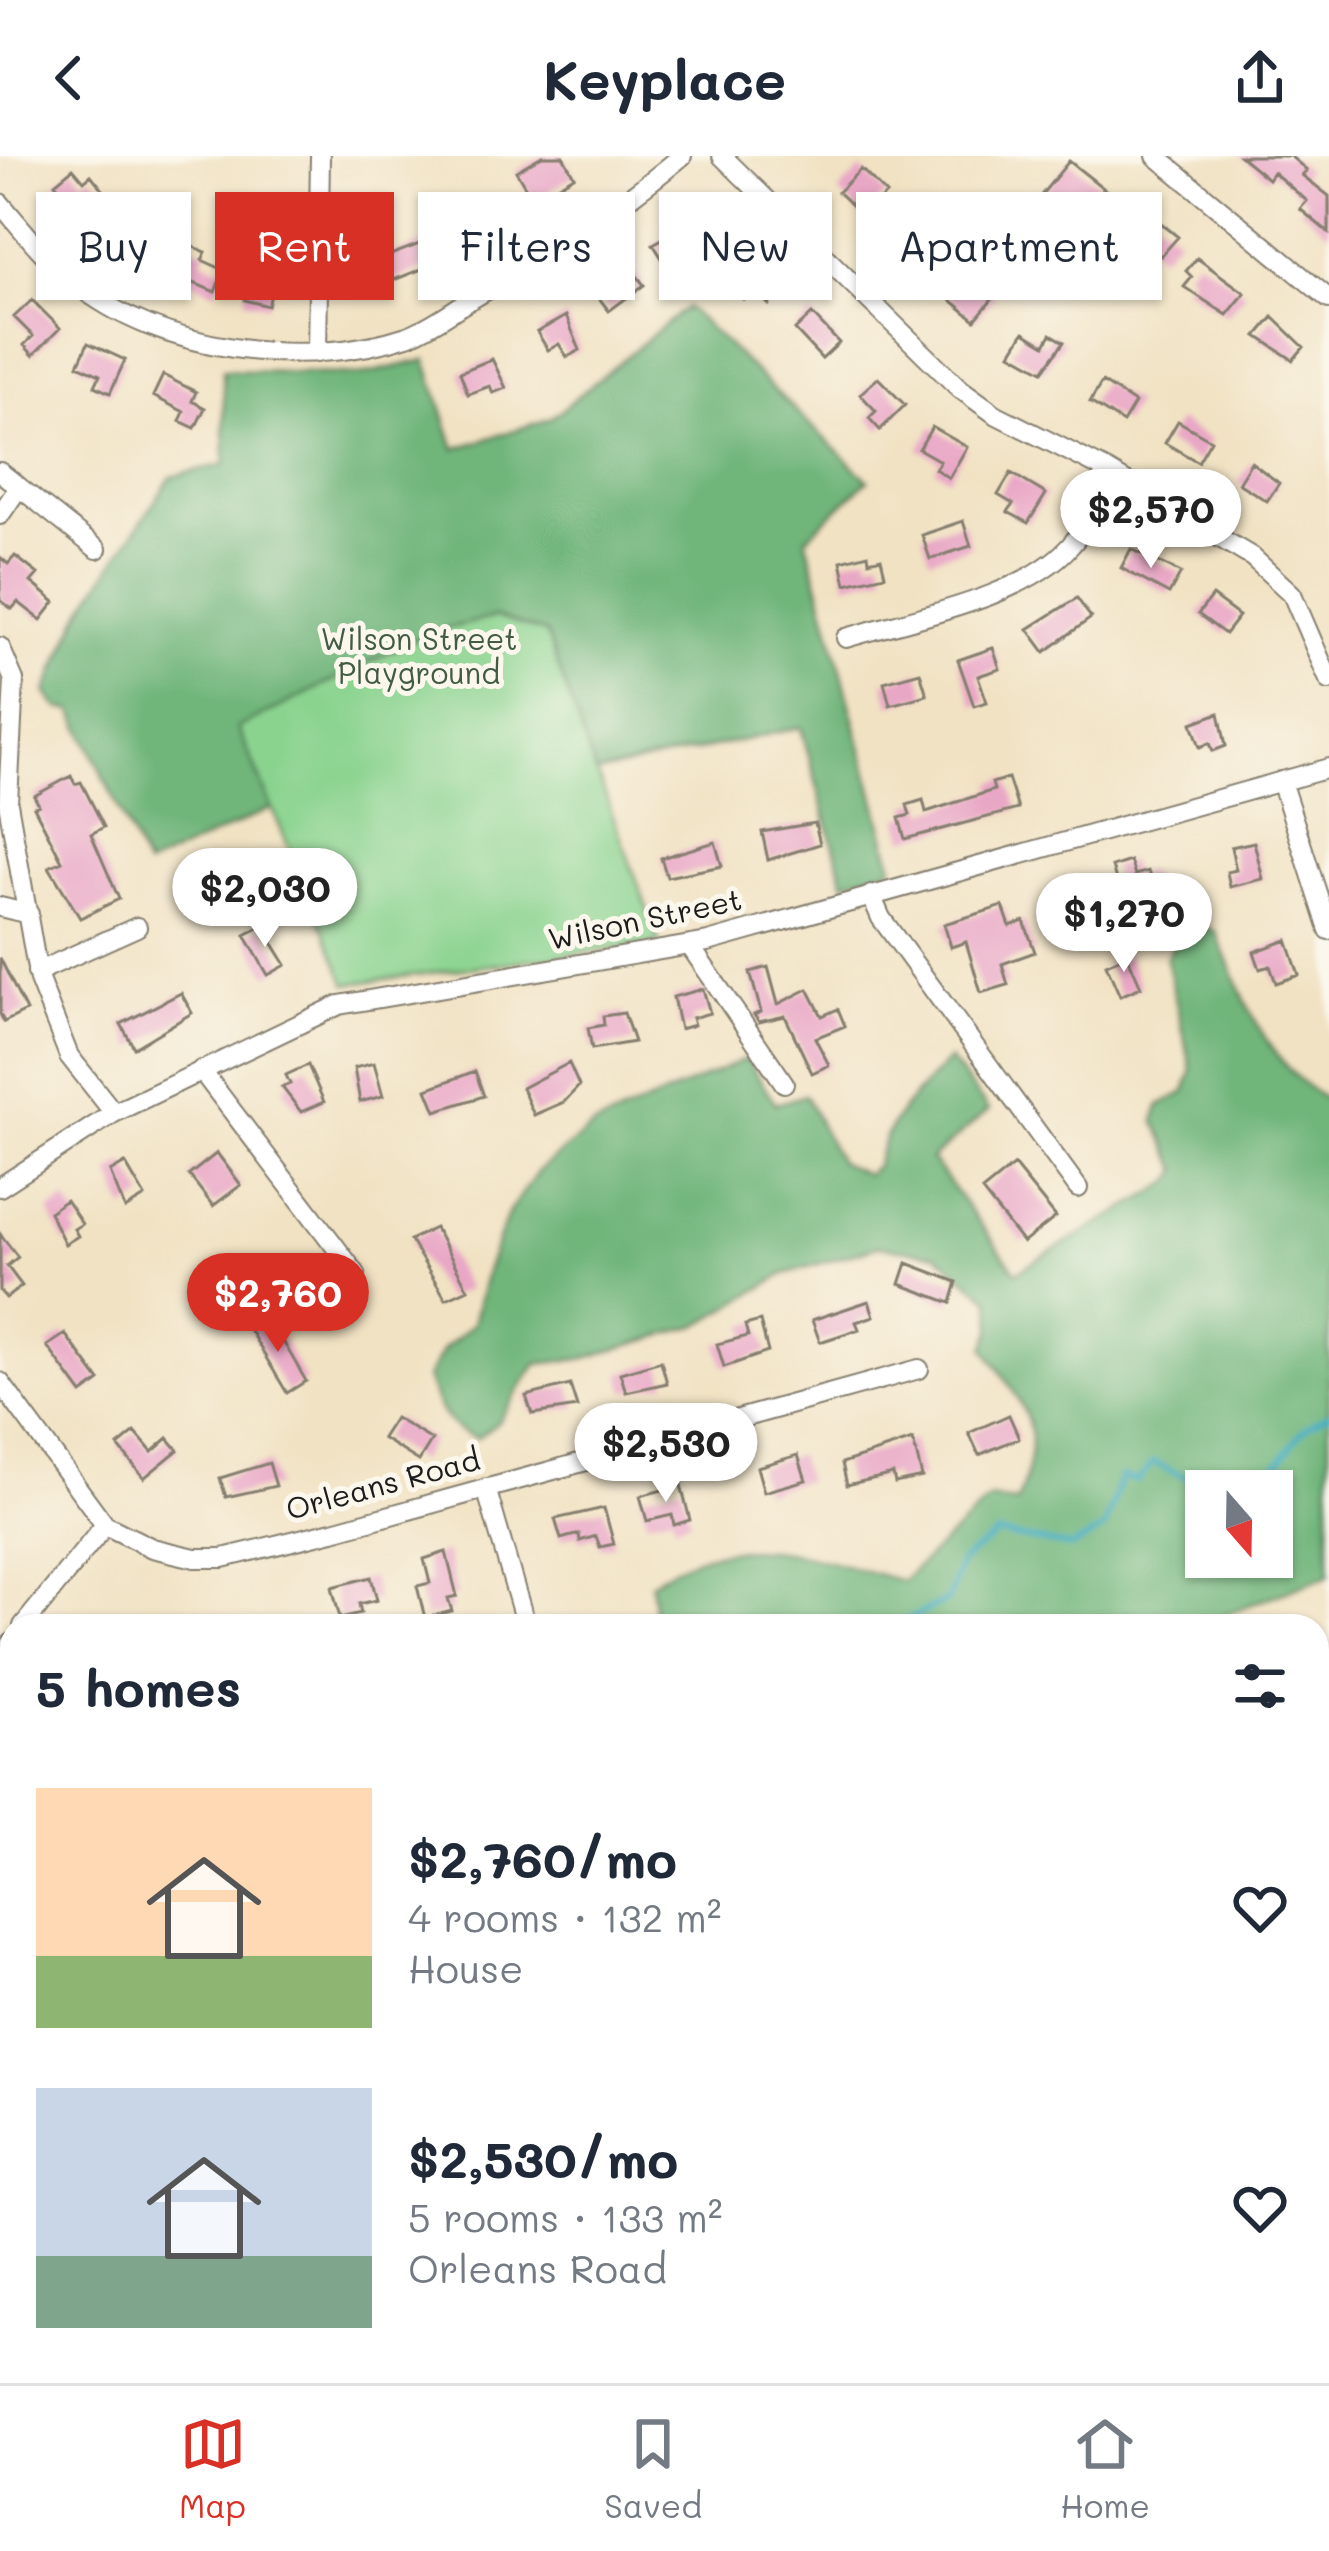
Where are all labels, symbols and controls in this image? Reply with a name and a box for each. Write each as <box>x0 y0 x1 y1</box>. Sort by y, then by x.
text: Keyplace <box>543 43 786 114</box>
icon: back <box>36 45 102 111</box>
icon: share <box>1227 45 1293 111</box>
chip: Buy <box>36 192 191 300</box>
chip: Rent <box>215 192 394 300</box>
chip: Filters <box>418 192 635 300</box>
chip: New <box>659 192 832 300</box>
chip: Apartment <box>856 192 1162 300</box>
pin: $2,570 <box>1053 469 1249 571</box>
text: $2,570 <box>1087 482 1215 533</box>
park label: Wilson Street Playground <box>320 618 518 692</box>
pin: $2,030 <box>167 848 363 950</box>
text: $2,030 <box>199 861 331 912</box>
pin: $1,270 <box>1026 873 1222 975</box>
street label: Wilson Street <box>544 878 745 958</box>
text: $1,270 <box>1063 886 1185 937</box>
pin: $2,760 <box>180 1253 376 1355</box>
text: $2,760 <box>214 1266 342 1317</box>
pin: $2,530 <box>568 1403 764 1505</box>
text: $2,530 <box>601 1416 731 1467</box>
street label: Orleans Road <box>281 1438 484 1528</box>
north arrow <box>1185 1470 1293 1578</box>
map controls <box>1185 1470 1293 1578</box>
text: 5 homes <box>36 1653 241 1720</box>
icon: filters <box>1227 1653 1293 1719</box>
text: $2,760/mo <box>408 1824 677 1891</box>
icon: home <box>132 1836 276 1980</box>
icon: heart <box>1227 1875 1293 1941</box>
text: 4 rooms · 132 m² <box>408 1891 722 1942</box>
text: House <box>408 1942 523 1993</box>
text: $2,530/mo <box>408 2124 678 2191</box>
icon: home <box>132 2136 276 2280</box>
icon: heart <box>1227 2175 1293 2241</box>
text: 5 rooms · 133 m² <box>408 2191 723 2242</box>
text: Orleans Road <box>408 2242 667 2293</box>
tab: Map <box>179 2411 246 2526</box>
tab: Saved <box>604 2411 702 2526</box>
tab: Home <box>1060 2411 1150 2526</box>

